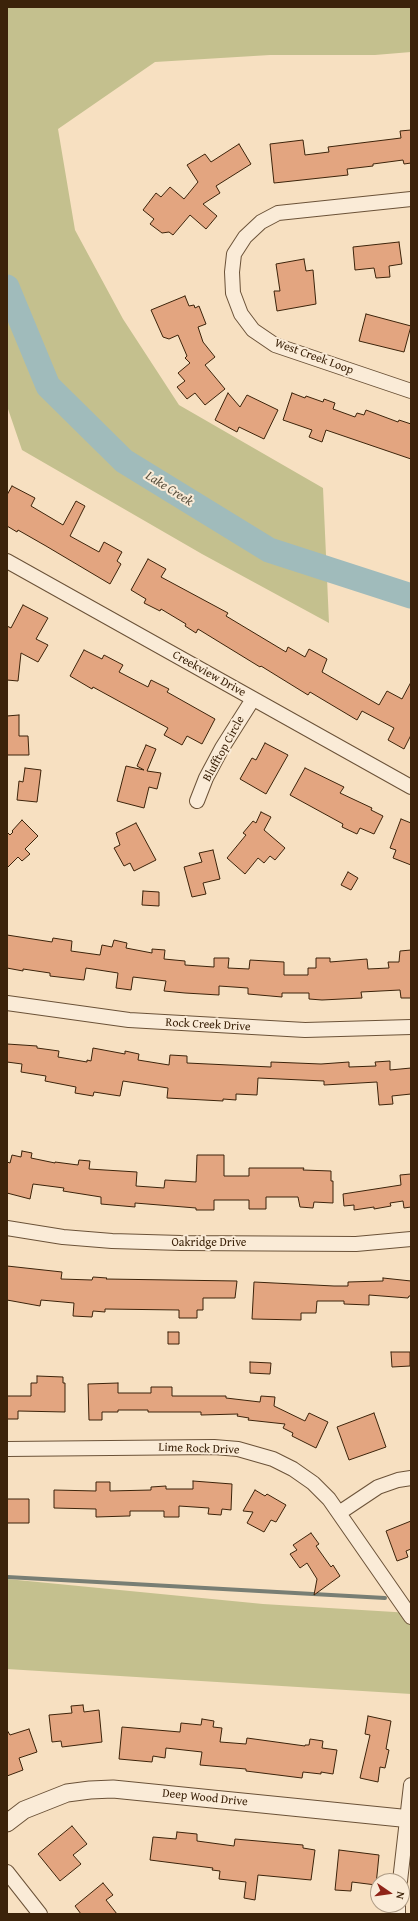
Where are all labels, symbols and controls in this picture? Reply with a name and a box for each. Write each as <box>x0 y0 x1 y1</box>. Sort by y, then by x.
street label: West Creek Loop <box>273 336 355 378</box>
water label: Lake Creek <box>142 468 196 510</box>
street label: Creekview Drive <box>170 648 248 700</box>
street label: Blufftop Circle <box>200 714 248 784</box>
street label: Rock Creek Drive <box>165 1016 251 1034</box>
street label: Oakridge Drive <box>172 1236 246 1250</box>
street label: Lime Rock Drive <box>158 1440 240 1458</box>
street label: Deep Wood Drive <box>162 1786 248 1810</box>
north arrow <box>370 1873 410 1913</box>
text: N <box>392 1890 409 1901</box>

